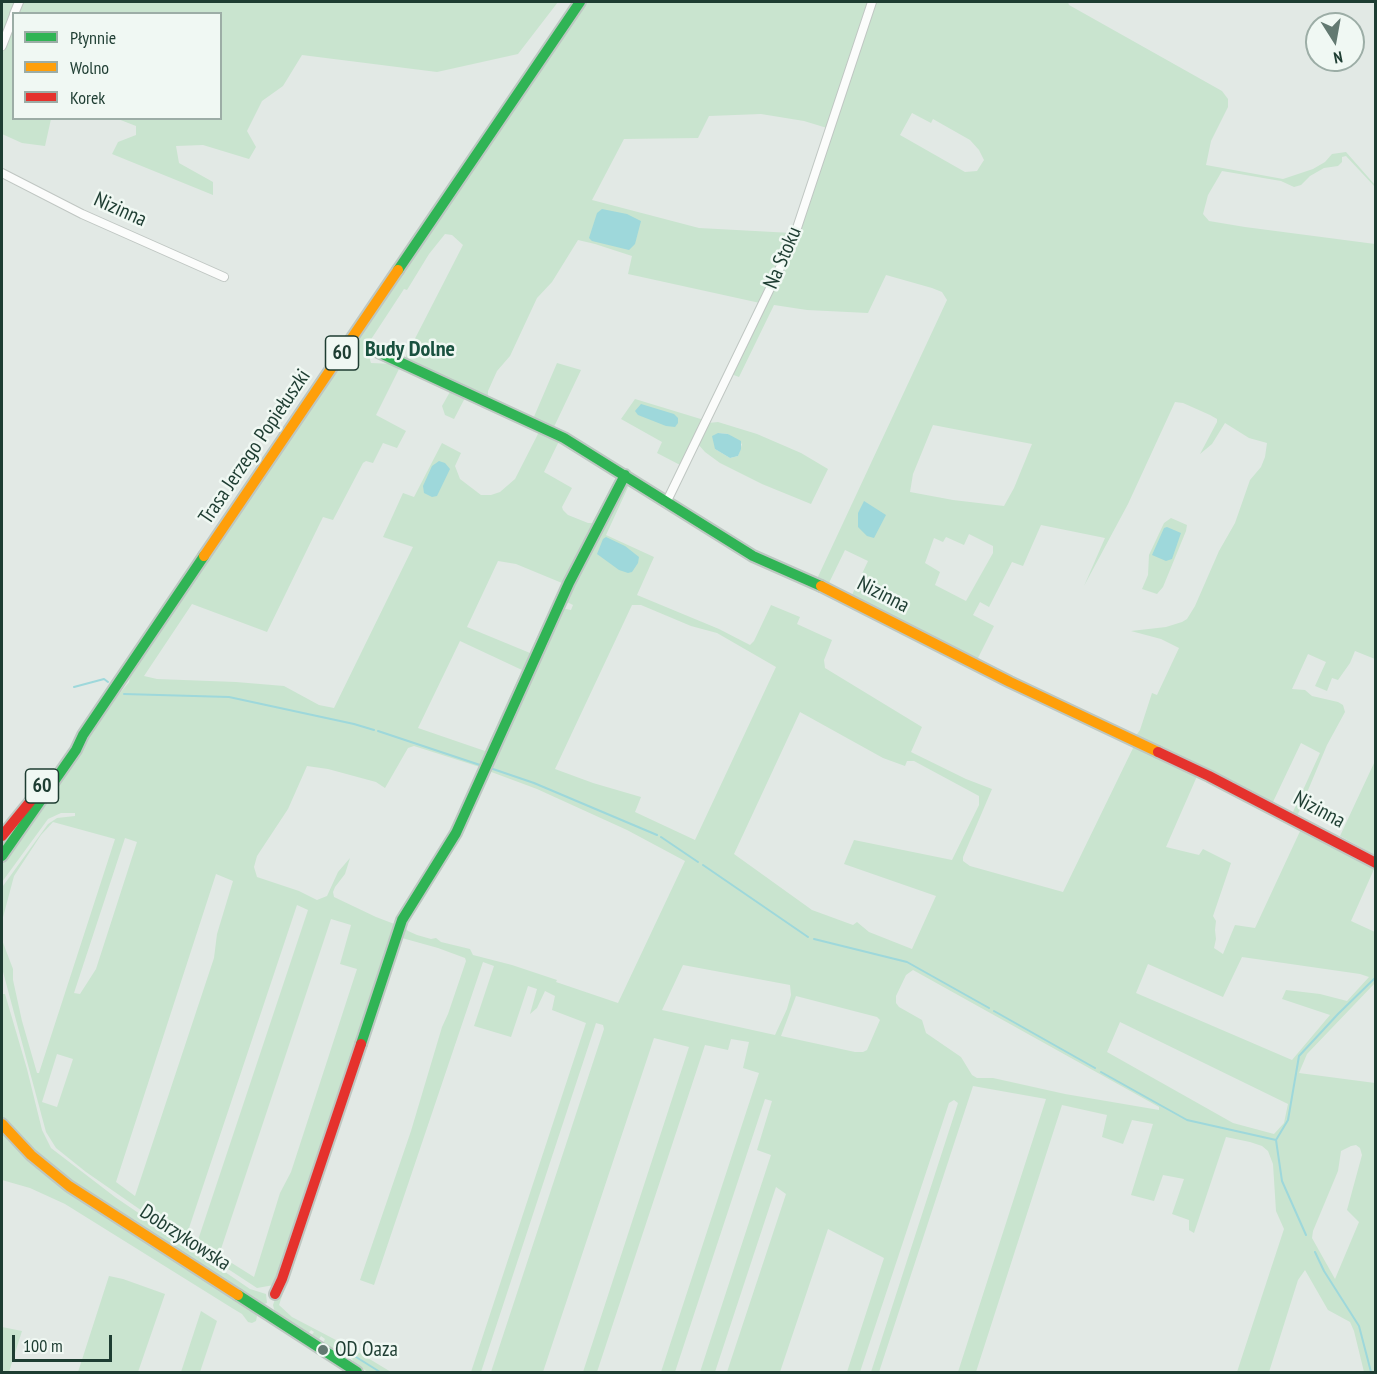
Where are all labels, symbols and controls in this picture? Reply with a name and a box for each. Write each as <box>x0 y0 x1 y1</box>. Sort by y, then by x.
legend <box>12 12 222 120</box>
north arrow <box>1305 12 1365 72</box>
text: Płynnie <box>70 26 116 49</box>
text: N <box>1332 47 1344 68</box>
text: Wolno <box>70 56 109 79</box>
text: Korek <box>70 86 105 109</box>
street label: Nizinna <box>90 187 150 233</box>
street label: Na Stoku <box>759 223 807 293</box>
road number: 60 <box>326 336 358 370</box>
district label: Budy Dolne <box>365 337 455 363</box>
street label: Trasa Jerzego Popiełuszki <box>194 365 316 529</box>
street label: Nizinna <box>853 571 913 619</box>
road number: 60 <box>26 769 58 803</box>
street label: Nizinna <box>1289 786 1349 834</box>
street label: Dobrzykowska <box>135 1199 235 1277</box>
scale bar <box>15 1323 116 1361</box>
text: 100 m <box>23 1334 63 1357</box>
place label: OD Oaza <box>335 1337 398 1363</box>
marker: OD Oaza <box>316 1343 330 1357</box>

